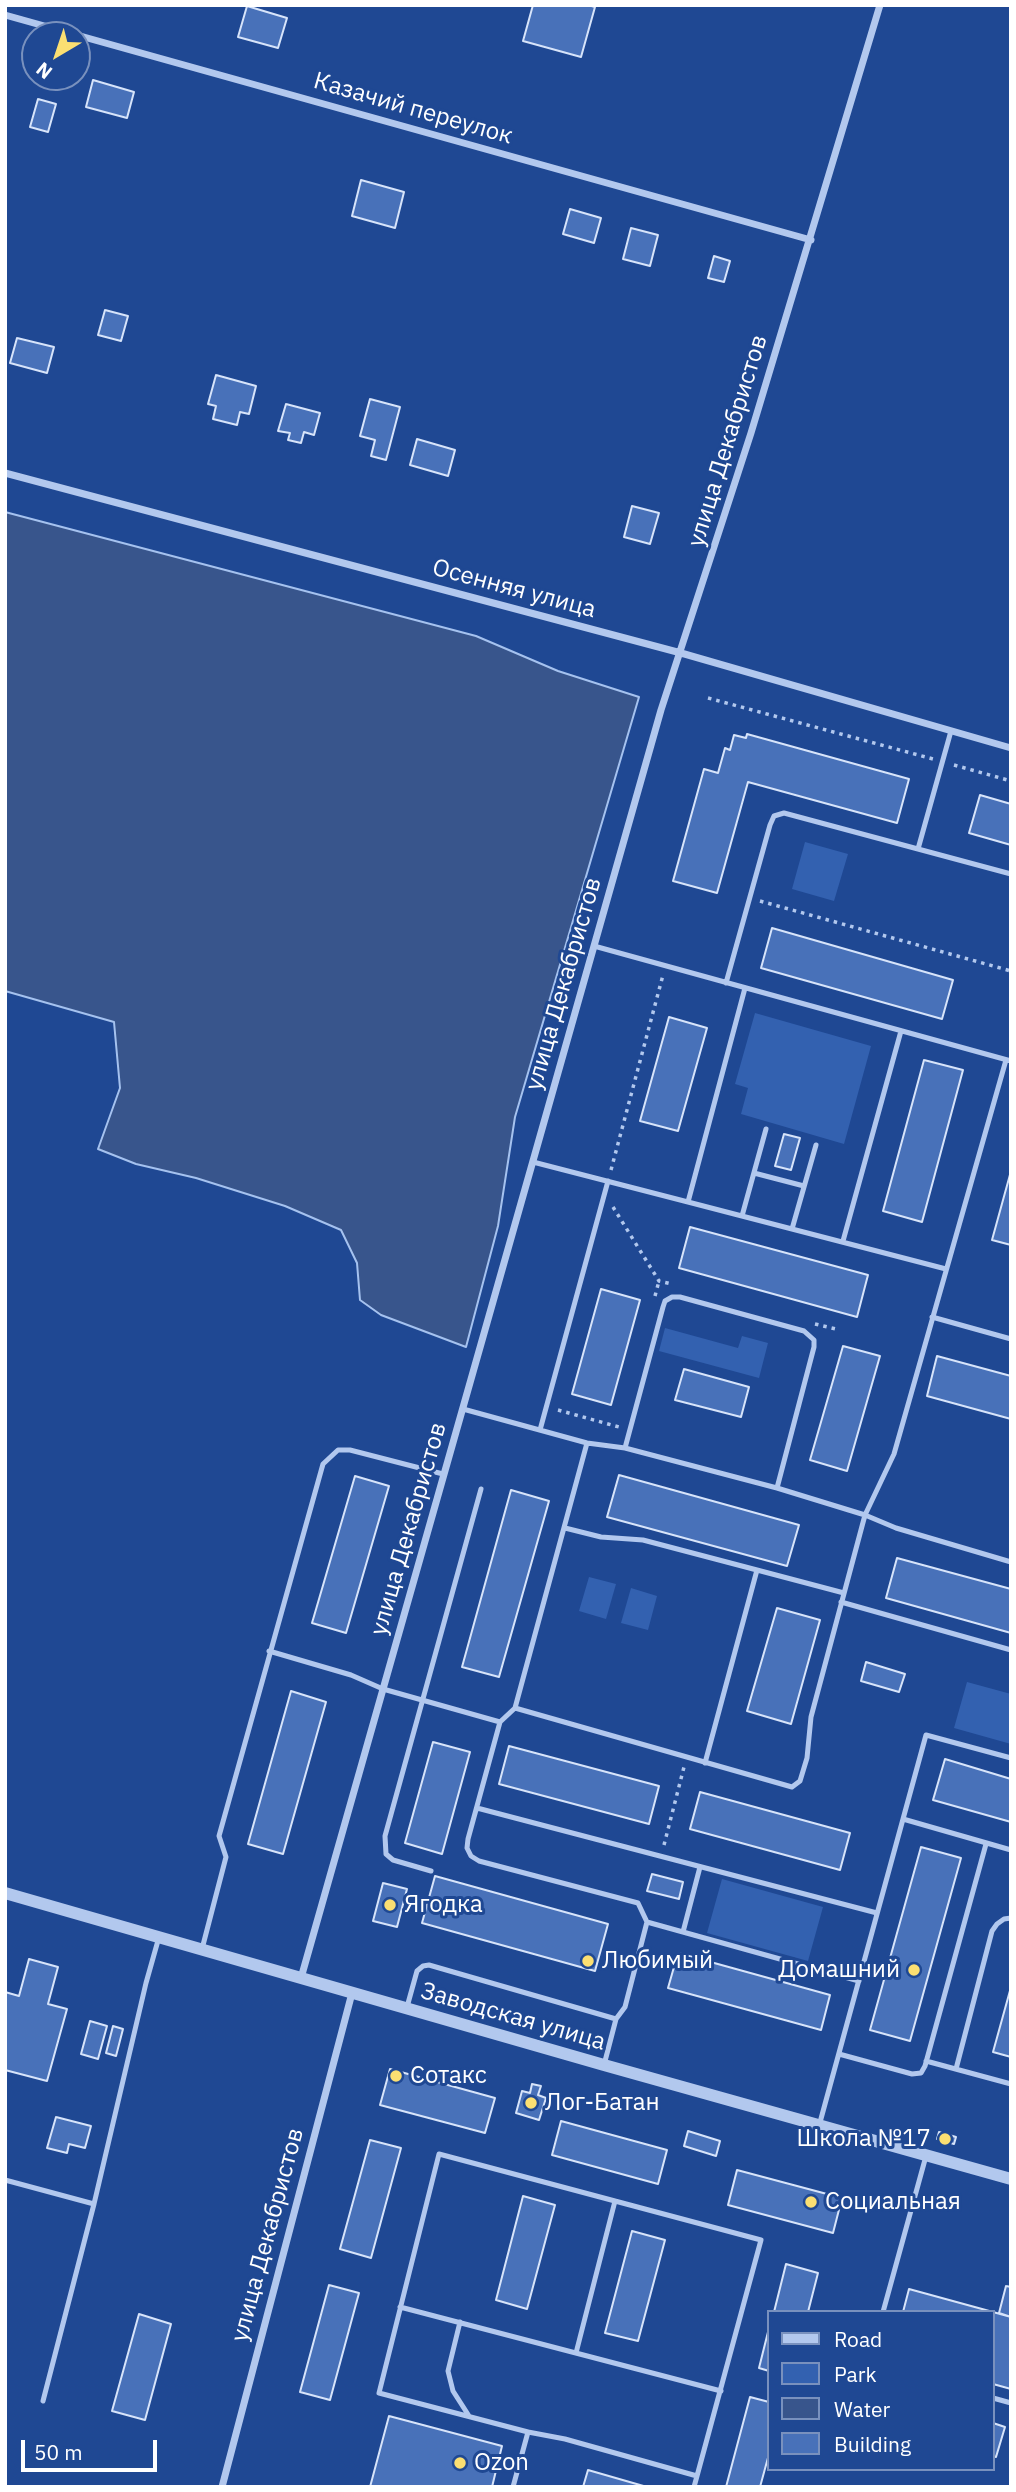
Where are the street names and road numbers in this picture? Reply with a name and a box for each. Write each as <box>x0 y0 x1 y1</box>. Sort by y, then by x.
street label: Казачий переулок <box>310 67 516 151</box>
street label: улица Декабристов <box>682 332 774 550</box>
street label: Осенняя улица <box>429 553 599 625</box>
street label: улица Декабристов <box>520 874 608 1094</box>
street label: улица Декабристов <box>365 1419 453 1639</box>
street label: Заводская улица <box>417 1977 609 2057</box>
street label: улица Декабристов <box>226 2125 310 2345</box>

